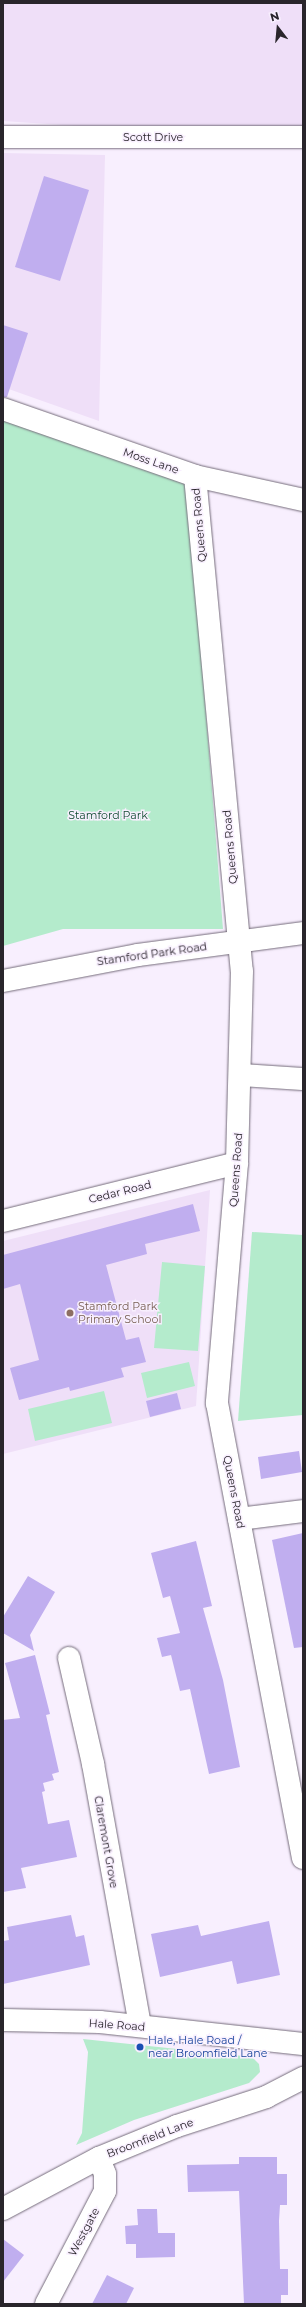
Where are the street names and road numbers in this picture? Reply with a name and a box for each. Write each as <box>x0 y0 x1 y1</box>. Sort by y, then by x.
street label: Scott Drive <box>123 130 183 144</box>
street label: Moss Lane <box>121 445 181 477</box>
street label: Queens Road <box>189 487 209 563</box>
street label: Queens Road <box>220 809 240 885</box>
street label: Stamford Park Road <box>96 940 208 968</box>
street label: Queens Road <box>227 1132 245 1208</box>
street label: Cedar Road <box>87 1178 153 1206</box>
street label: Queens Road <box>220 1454 248 1530</box>
street label: Claremont Grove <box>91 1795 121 1889</box>
street label: Hale Road <box>88 2016 146 2034</box>
street label: Broomfield Lane <box>105 2115 195 2161</box>
street label: Westgate <box>66 2206 102 2258</box>

